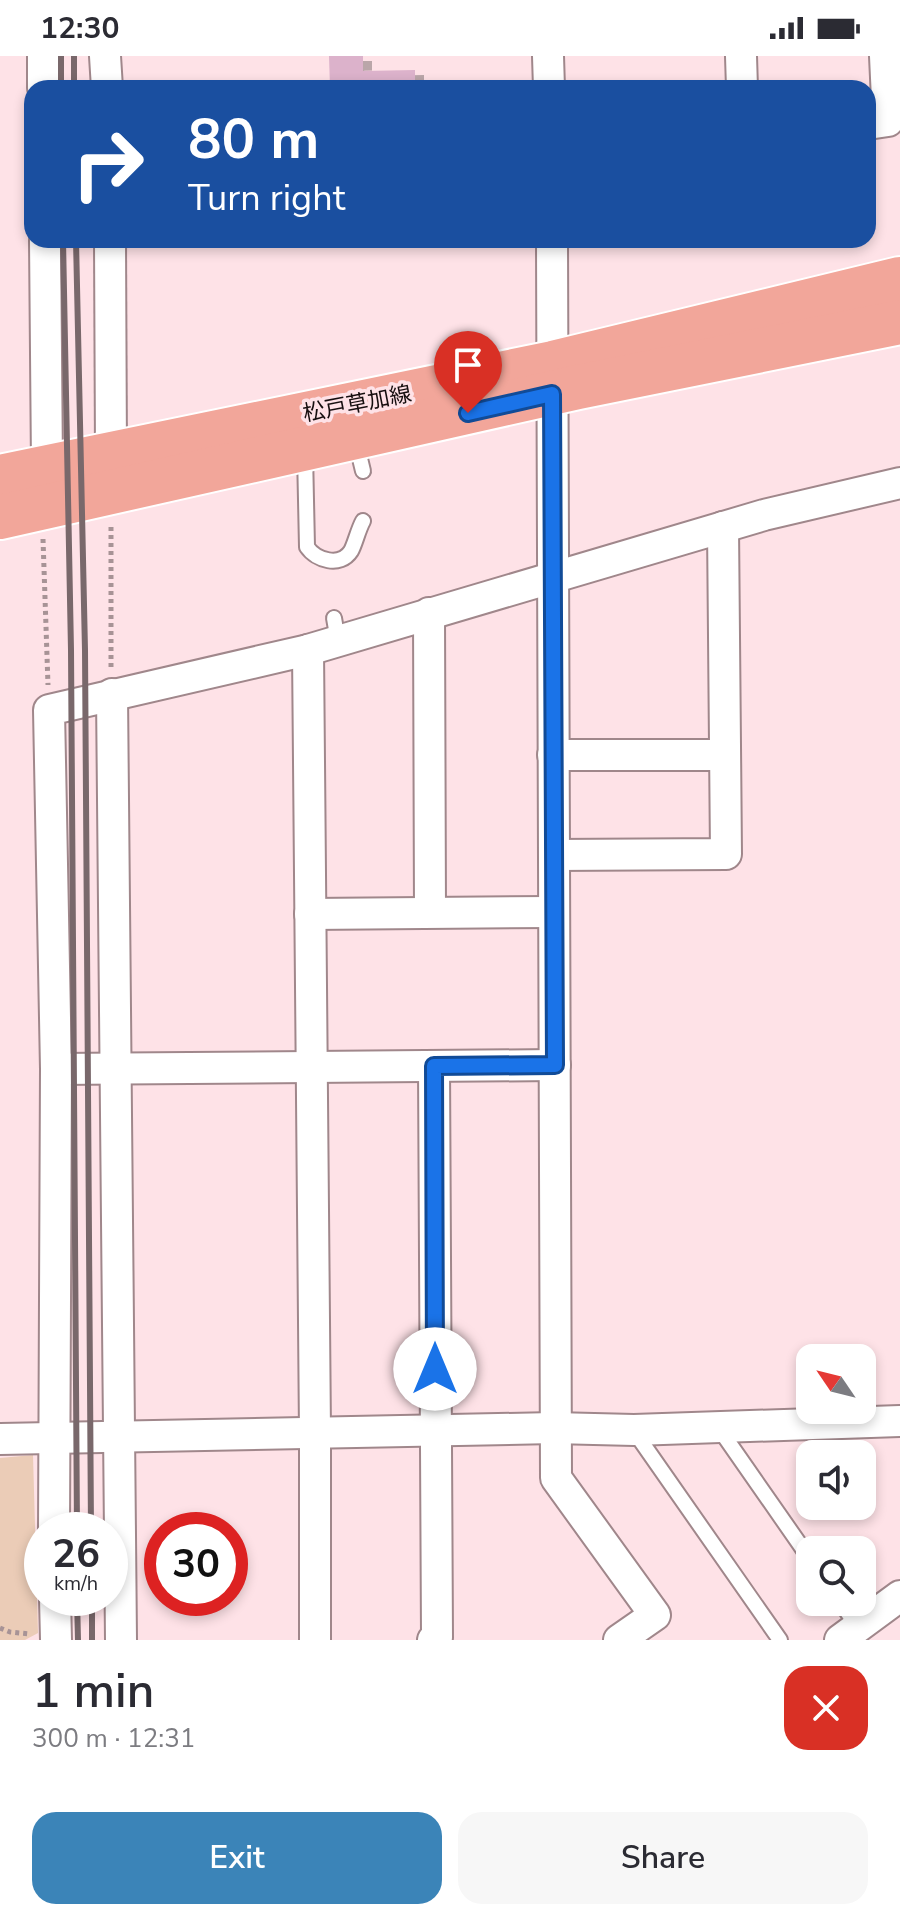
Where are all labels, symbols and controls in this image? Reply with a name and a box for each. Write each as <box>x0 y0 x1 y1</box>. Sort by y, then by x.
text: 12:30 <box>40 8 119 49</box>
text: 80 m <box>188 101 319 178</box>
icon: right <box>56 112 160 216</box>
text: Turn right <box>188 174 345 223</box>
pin <box>434 331 502 413</box>
icon: arrive <box>446 343 490 387</box>
street label: 松戸草加線 <box>300 379 414 429</box>
position arrow <box>393 1327 477 1411</box>
north arrow <box>796 1344 876 1424</box>
map controls <box>796 1344 876 1616</box>
button: sound <box>796 1440 876 1520</box>
speed limit sign: 30 <box>144 1512 248 1616</box>
text: 26 <box>52 1527 100 1581</box>
button: search <box>796 1536 876 1616</box>
text: km/h <box>54 1570 98 1597</box>
text: 1 min <box>32 1658 154 1724</box>
button: close <box>784 1666 868 1750</box>
text: 300 m · 12:31 <box>32 1721 195 1756</box>
button: Exit <box>32 1812 442 1904</box>
button: Share <box>458 1812 868 1904</box>

